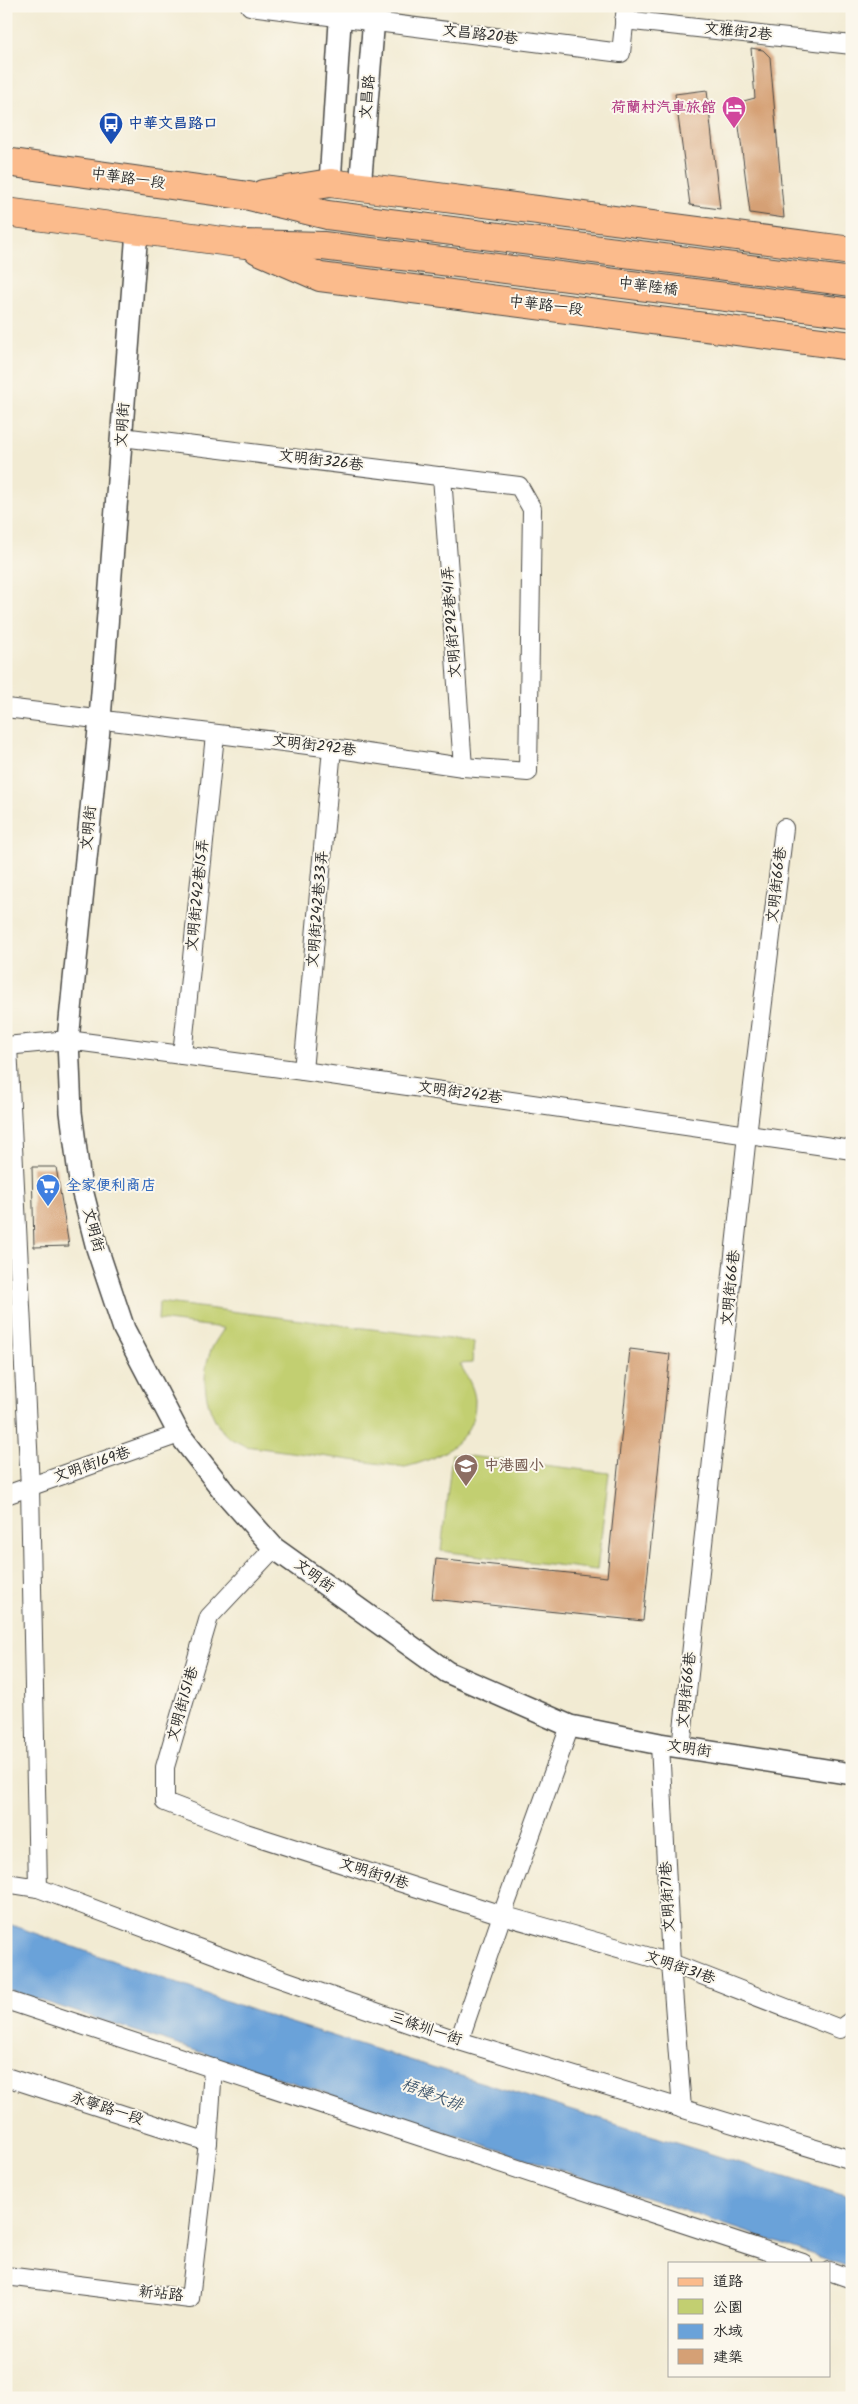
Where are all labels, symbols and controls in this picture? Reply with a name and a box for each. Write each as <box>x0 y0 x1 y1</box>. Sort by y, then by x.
street label: 文雅街2巷 <box>703 16 773 48</box>
street label: 文昌路20巷 <box>441 18 519 52</box>
street label: 文昌路 <box>354 74 382 120</box>
hotel icon: 荷蘭村汽車旅館 <box>721 95 747 129</box>
place label: 荷蘭村汽車旅館 <box>611 96 716 120</box>
bus stop icon: 中華文昌路口 <box>98 111 124 145</box>
place label: 中華文昌路口 <box>128 112 218 136</box>
street label: 中華路一段 <box>89 162 167 196</box>
street label: 中華陸橋 <box>617 271 679 303</box>
street label: 中華路一段 <box>507 290 585 322</box>
street label: 文明街 <box>109 402 137 448</box>
street label: 文明街326巷 <box>277 444 365 478</box>
street label: 文明街292巷41弄 <box>436 565 468 679</box>
street label: 文明街292巷 <box>270 729 358 763</box>
street label: 文明街 <box>75 804 103 852</box>
street label: 文明街242巷15弄 <box>180 837 216 953</box>
street label: 文明街66巷 <box>760 845 794 925</box>
street label: 文明街242巷33弄 <box>301 849 335 969</box>
street label: 文明街242巷 <box>416 1075 504 1111</box>
supermarket icon: 全家便利商店 <box>35 1173 61 1207</box>
place label: 全家便利商店 <box>66 1174 156 1198</box>
street label: 文明街 <box>76 1205 110 1255</box>
street label: 文明街66巷 <box>715 1249 747 1327</box>
street label: 文明街169巷 <box>50 1441 134 1489</box>
school or university icon: 中港國小 <box>453 1453 479 1487</box>
place label: 中港國小 <box>484 1454 544 1478</box>
street label: 文明街 <box>289 1553 339 1599</box>
street label: 文明街66巷 <box>671 1651 703 1729</box>
street label: 文明街151巷 <box>161 1663 205 1745</box>
street label: 文明街 <box>665 1734 713 1764</box>
street label: 文明街91巷 <box>336 1851 412 1897</box>
street label: 文明街71巷 <box>654 1861 682 1933</box>
street label: 文明街31巷 <box>641 1945 719 1991</box>
street label: 三條圳一街 <box>387 2005 465 2053</box>
water label: 梧棲大排 <box>398 2072 468 2119</box>
street label: 永寧路一段 <box>68 2086 146 2132</box>
legend <box>668 2262 830 2376</box>
text: 道路 <box>713 2270 743 2294</box>
street label: 新站路 <box>137 2280 185 2308</box>
text: 公園 <box>713 2296 743 2320</box>
text: 水域 <box>713 2320 743 2344</box>
text: 建築 <box>713 2346 743 2370</box>

